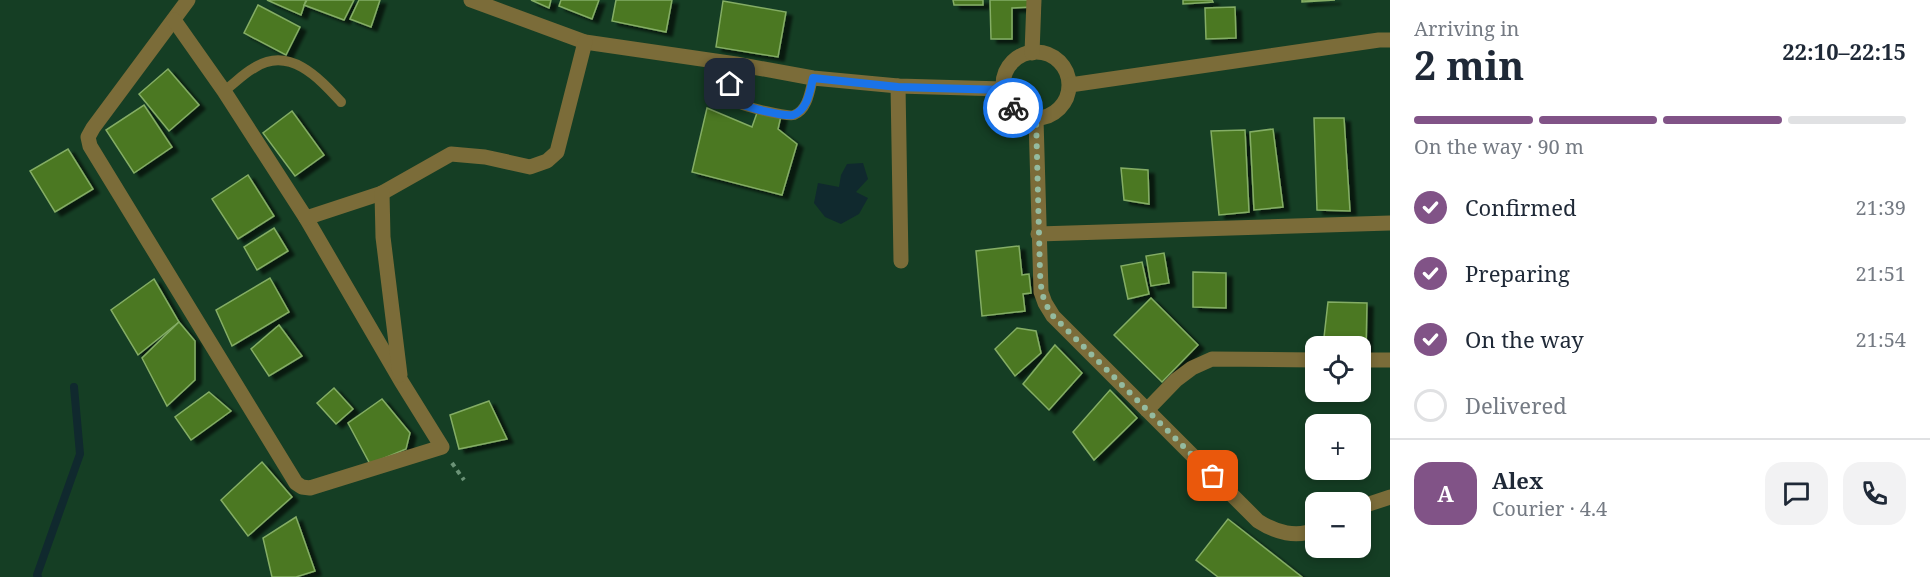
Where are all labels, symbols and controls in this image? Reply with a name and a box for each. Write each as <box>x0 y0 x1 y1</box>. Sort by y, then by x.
text: Arriving in <box>1414 15 1519 42</box>
text: 22:10–22:15 <box>1782 36 1906 66</box>
text: 2 min <box>1414 38 1524 91</box>
pin <box>704 58 755 109</box>
icon: home <box>713 67 746 100</box>
courier <box>983 78 1043 138</box>
icon: bike <box>997 92 1030 125</box>
text: On the way · 90 m <box>1414 133 1584 160</box>
icon: check <box>1414 191 1447 224</box>
text: Confirmed <box>1465 192 1576 222</box>
text: 21:39 <box>1856 194 1906 221</box>
icon: check <box>1414 257 1447 290</box>
text: Preparing <box>1465 258 1570 288</box>
text: 21:51 <box>1856 260 1906 287</box>
icon: check <box>1414 323 1447 356</box>
text: On the way <box>1465 324 1584 354</box>
text: 21:54 <box>1856 326 1906 353</box>
map controls <box>1305 336 1371 558</box>
button: locate <box>1305 336 1371 402</box>
text: Delivered <box>1465 390 1567 420</box>
button: + <box>1305 414 1371 480</box>
pin <box>1187 450 1238 501</box>
icon: bag <box>1196 459 1229 492</box>
button: chat <box>1765 462 1828 525</box>
button: phone <box>1843 462 1906 525</box>
text: Alex <box>1492 465 1543 495</box>
text: A <box>1437 478 1454 508</box>
button: − <box>1305 492 1371 558</box>
text: Courier · 4.4 <box>1492 495 1607 522</box>

